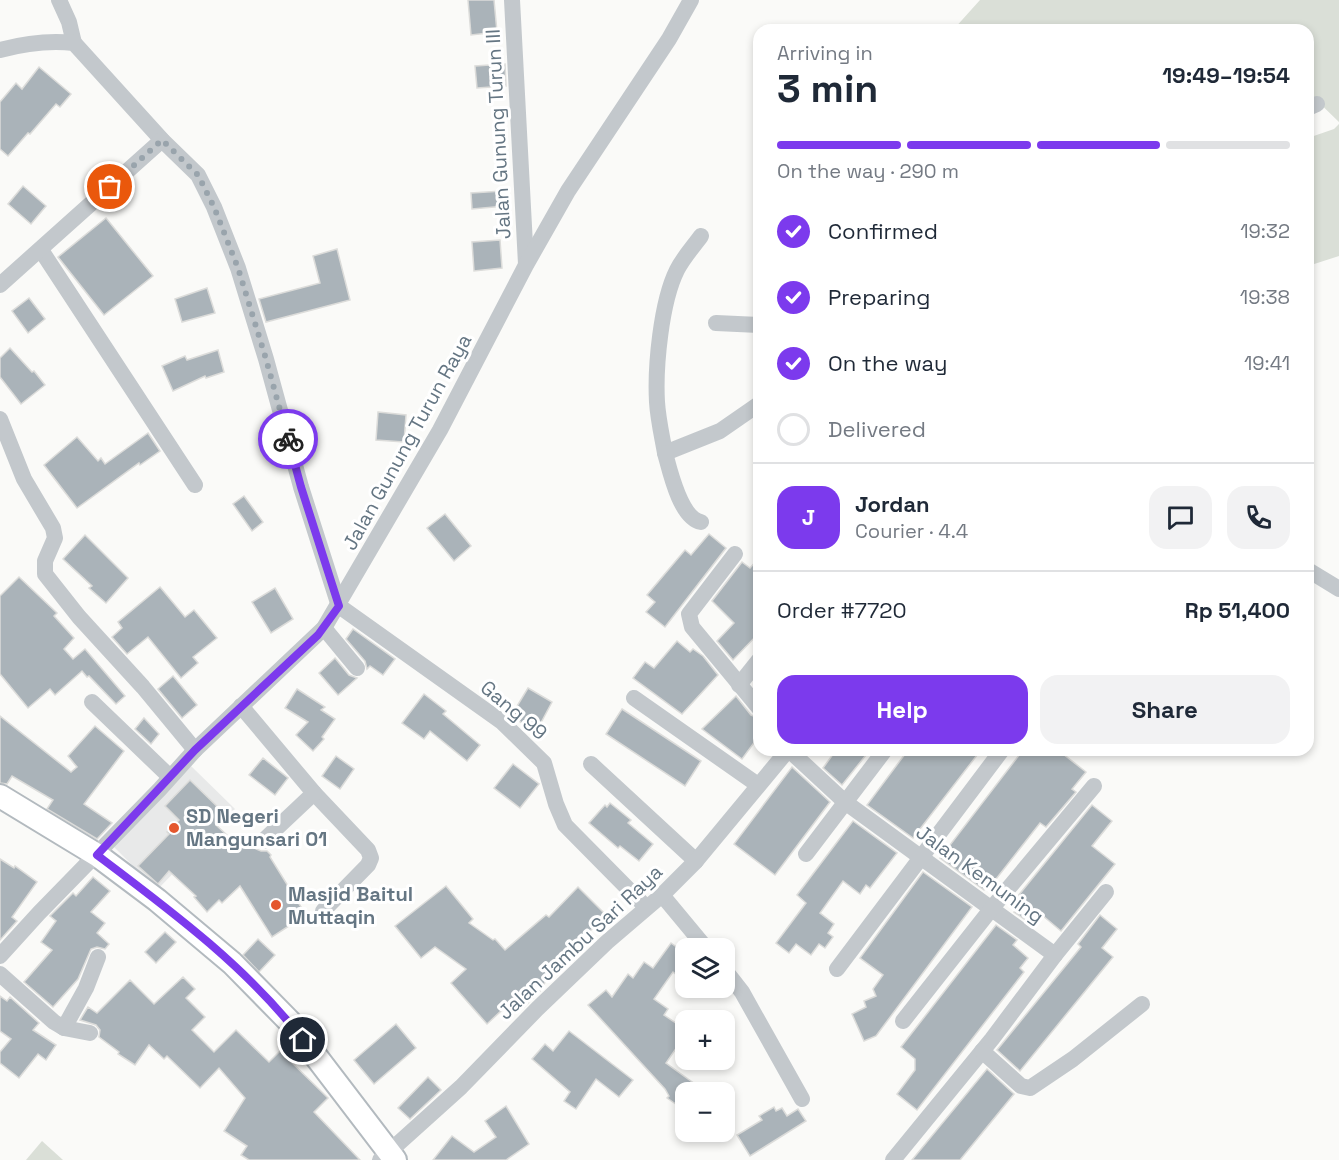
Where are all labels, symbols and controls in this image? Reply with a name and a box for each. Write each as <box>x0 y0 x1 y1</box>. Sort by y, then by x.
street label: Jalan Gunung Turun III <box>480 28 516 240</box>
text: Arriving in <box>777 40 873 66</box>
text: 19:49–19:54 <box>1162 61 1290 89</box>
text: 3 min <box>777 64 878 113</box>
text: On the way · 290 m <box>777 158 959 184</box>
pin <box>84 161 135 212</box>
icon: bag <box>93 170 126 203</box>
icon: check <box>777 215 810 248</box>
text: Confirmed <box>828 217 938 245</box>
text: 19:32 <box>1240 218 1290 244</box>
icon: check <box>777 281 810 314</box>
text: Preparing <box>828 283 930 311</box>
text: 19:38 <box>1240 284 1290 310</box>
street label: Jalan Gunung Turun Raya <box>337 329 477 555</box>
icon: check <box>777 347 810 380</box>
text: On the way <box>828 349 947 377</box>
text: 19:41 <box>1244 350 1290 376</box>
courier <box>258 409 318 469</box>
text: Delivered <box>828 415 926 443</box>
icon: bike <box>272 423 305 456</box>
button: chat <box>1149 486 1212 549</box>
button: phone <box>1227 486 1290 549</box>
text: Jordan <box>855 490 930 518</box>
text: J <box>802 503 815 531</box>
text: Courier · 4.4 <box>855 518 968 544</box>
text: Order #7720 <box>777 596 907 624</box>
text: Rp 51,400 <box>1185 596 1290 624</box>
street label: Gang 99 <box>475 675 553 745</box>
button: Help <box>777 675 1028 744</box>
button: Share <box>1040 675 1290 744</box>
place label: SD Negeri Mangunsari 01 <box>186 803 327 852</box>
street label: Jalan Kemuning <box>911 819 1049 929</box>
marker: SD Negeri Mangunsari 01 <box>167 821 181 835</box>
street label: Jalan Jambu Sari Raya <box>492 859 668 1025</box>
place label: Masjid Baitul Muttaqin <box>288 881 413 930</box>
marker: Masjid Baitul Muttaqin <box>269 898 283 912</box>
map controls <box>675 938 735 1142</box>
button: layers <box>675 938 735 998</box>
button: + <box>675 1010 735 1070</box>
pin <box>277 1014 328 1065</box>
icon: home <box>286 1023 319 1056</box>
button: − <box>675 1082 735 1142</box>

